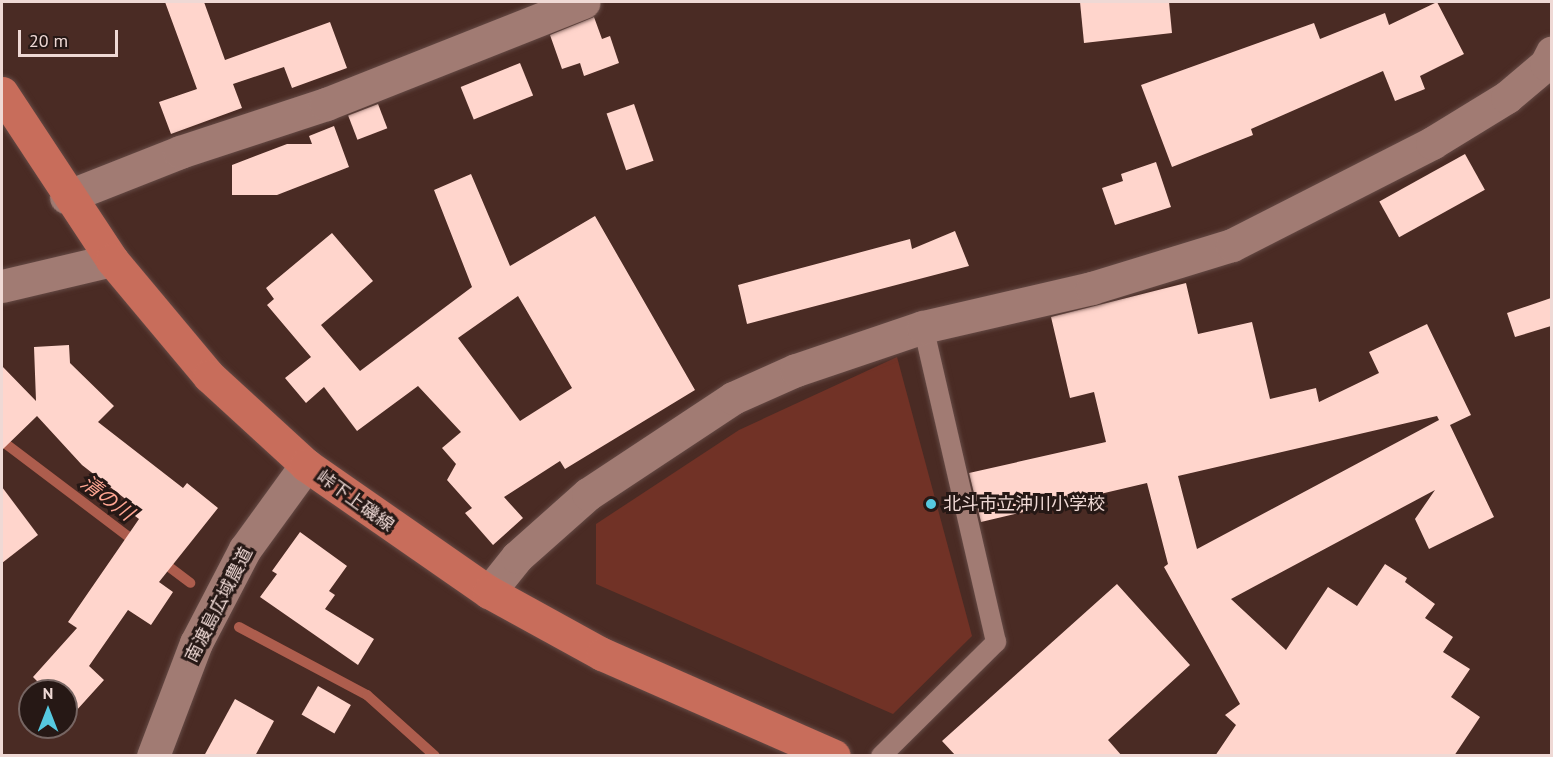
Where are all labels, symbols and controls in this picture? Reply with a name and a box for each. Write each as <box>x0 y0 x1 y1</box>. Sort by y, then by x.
scale bar <box>21 18 122 56</box>
text: 20 m <box>29 29 68 52</box>
street label: 峠下上磯線 <box>312 466 398 536</box>
water label: 清の川 <box>76 470 138 526</box>
place label: 北斗市立沖川小学校 <box>943 493 1105 515</box>
marker: 北斗市立沖川小学校 <box>924 497 938 511</box>
street label: 南渡島広域農道 <box>181 544 257 666</box>
north arrow <box>18 679 78 739</box>
text: N <box>43 683 53 703</box>

